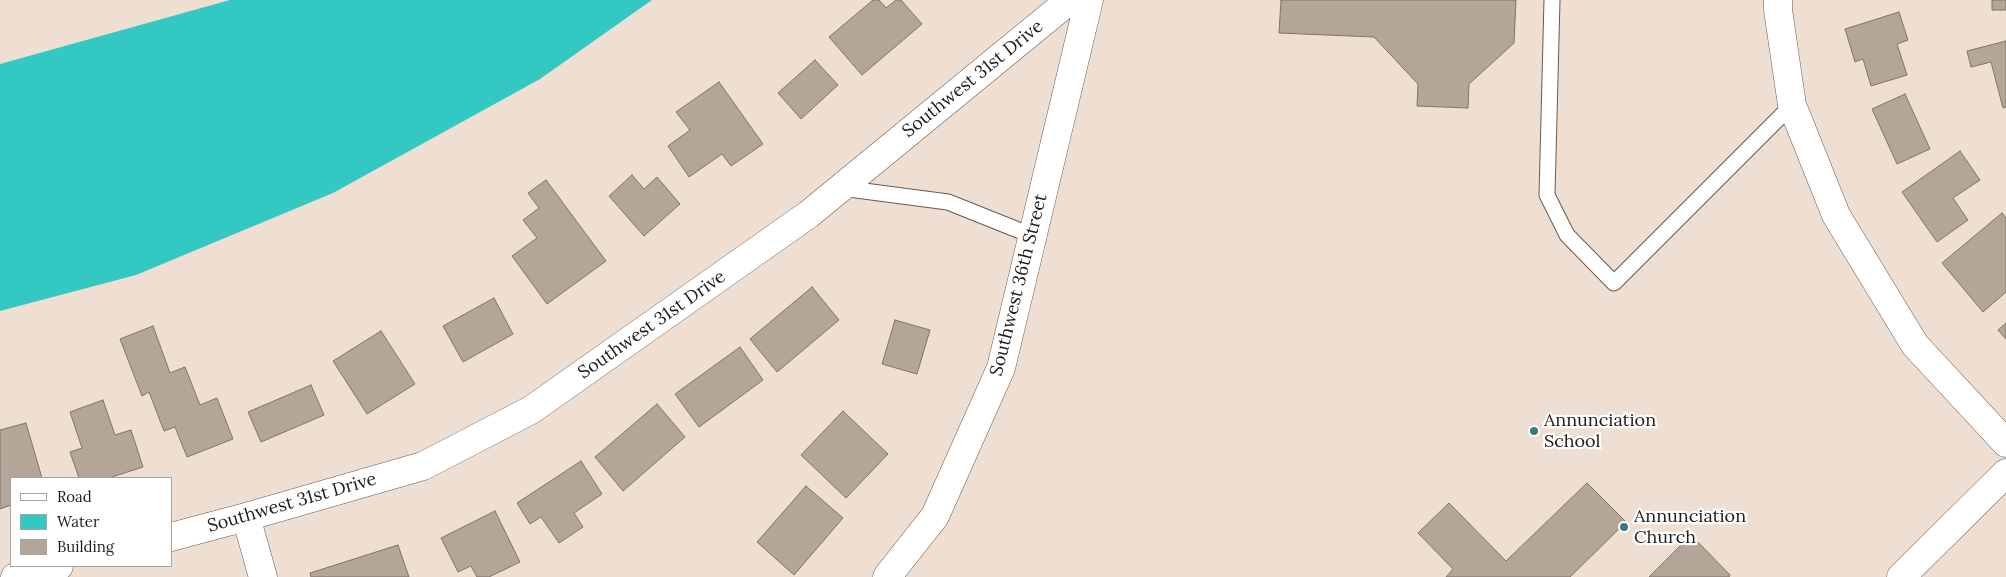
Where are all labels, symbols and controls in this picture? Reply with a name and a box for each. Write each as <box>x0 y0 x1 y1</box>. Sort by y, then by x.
street label: Southwest 31st Drive <box>898 16 1048 142</box>
street label: Southwest 36th Street <box>986 192 1052 378</box>
street label: Southwest 31st Drive <box>574 266 730 384</box>
place label: Annunciation School <box>1544 410 1656 452</box>
marker: Annunciation School <box>1528 425 1540 437</box>
street label: Southwest 31st Drive <box>205 469 379 537</box>
legend <box>10 477 172 567</box>
text: Road <box>57 487 92 506</box>
place label: Annunciation Church <box>1634 506 1746 548</box>
text: Water <box>57 512 99 531</box>
marker: Annunciation Church <box>1618 521 1630 533</box>
text: Building <box>57 537 114 556</box>

